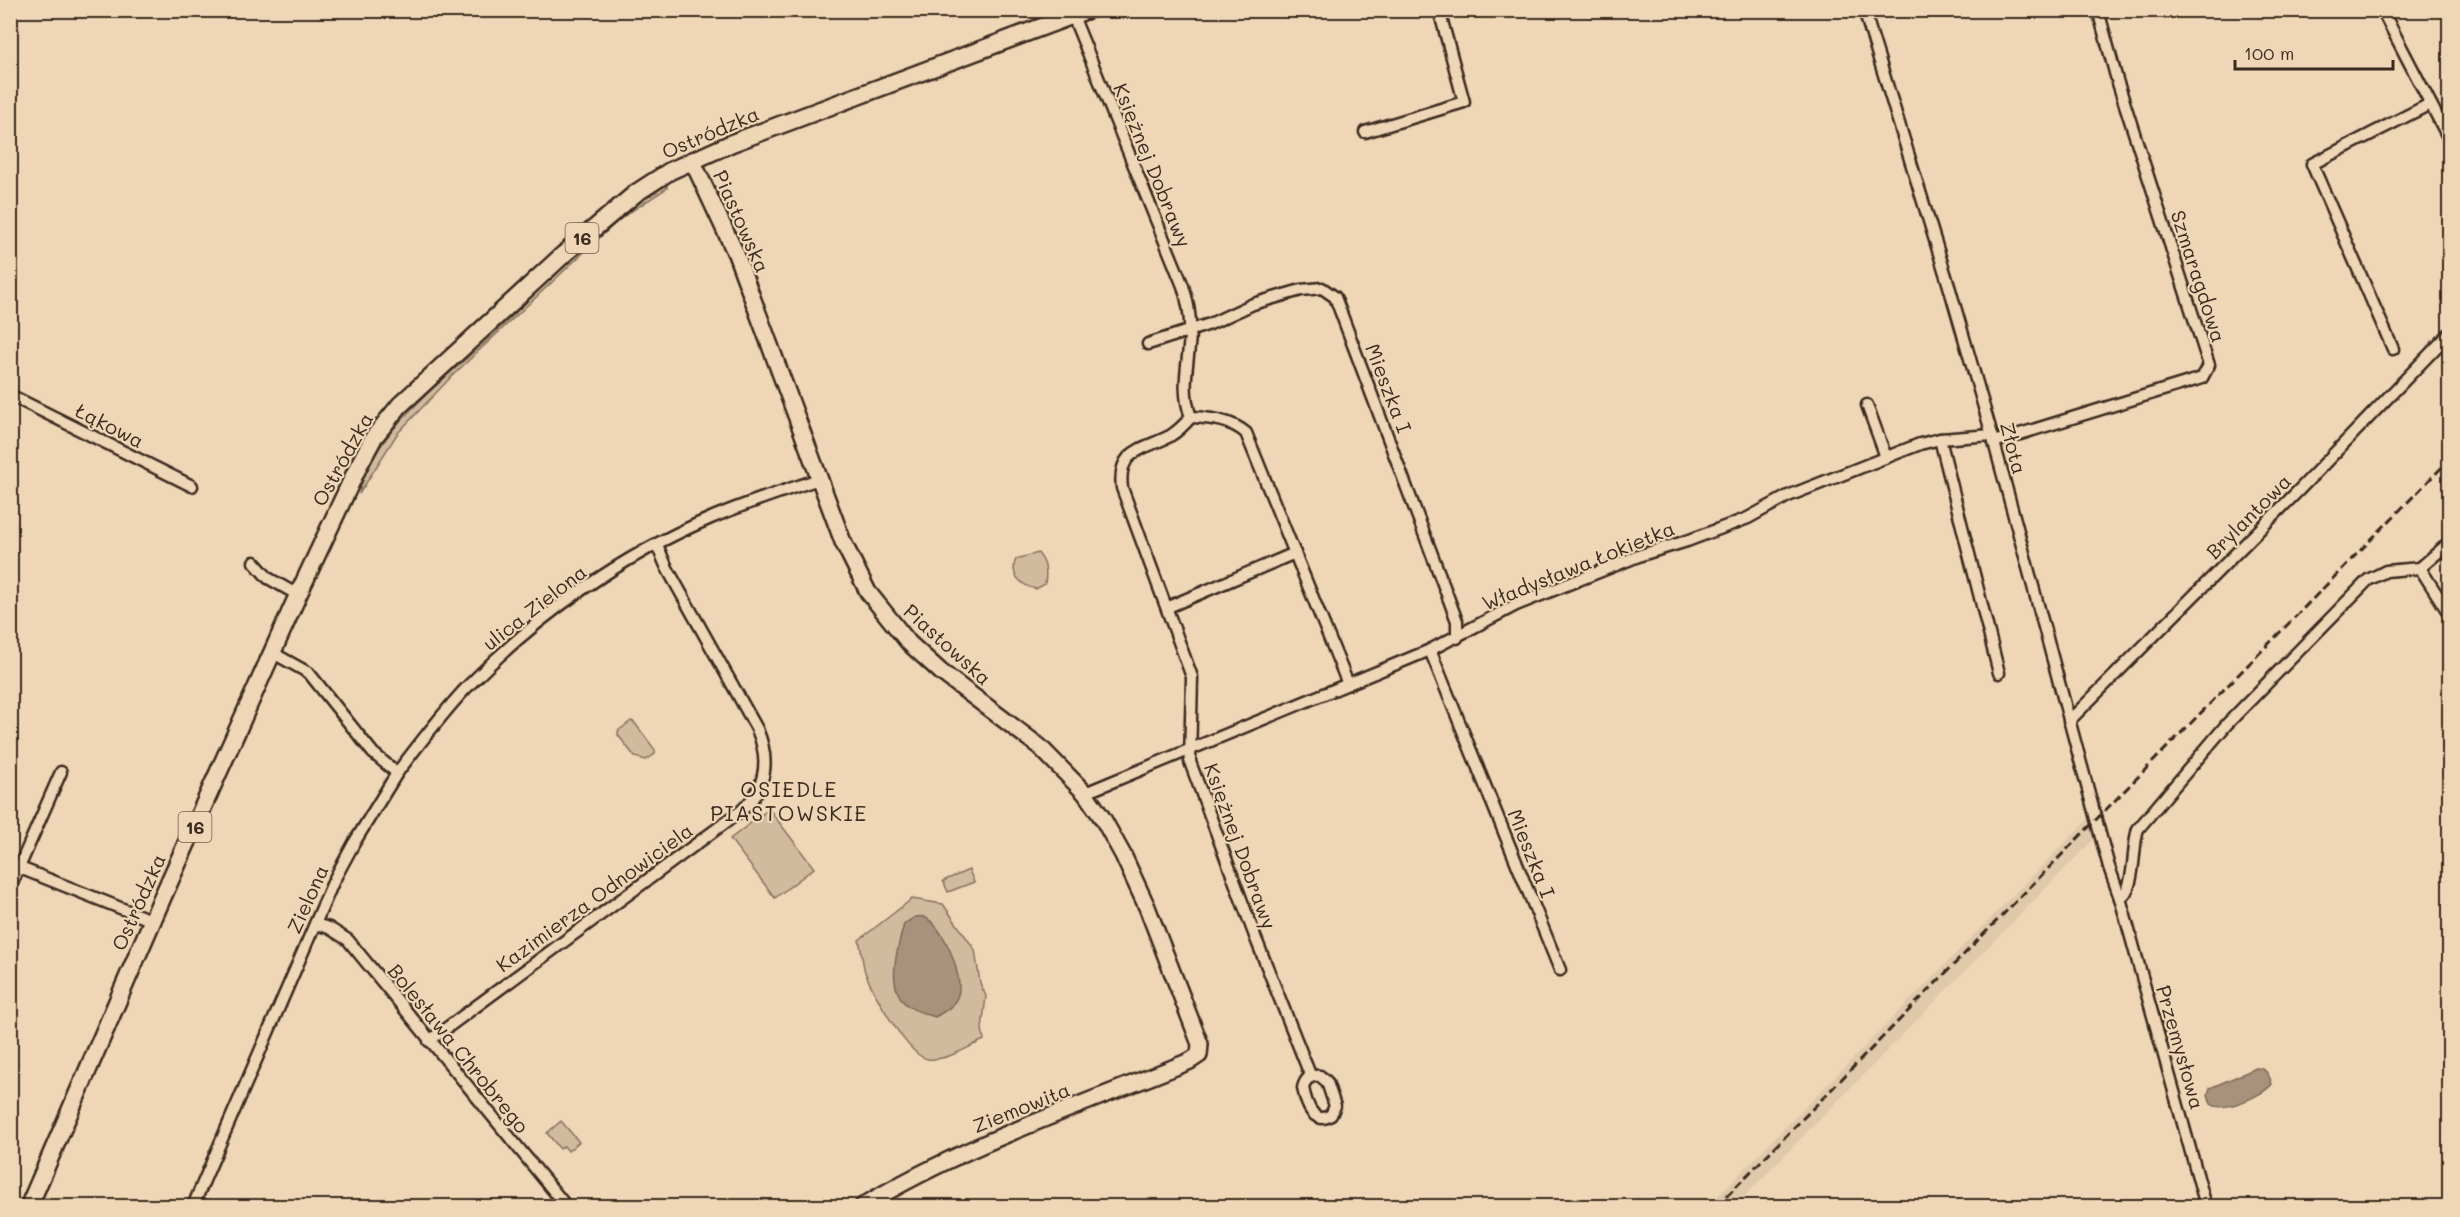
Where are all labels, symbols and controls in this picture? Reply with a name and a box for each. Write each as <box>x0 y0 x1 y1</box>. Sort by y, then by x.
scale bar <box>2235 33 2392 71</box>
text: 100 m <box>2244 41 2294 65</box>
street label: Księżnej Dobrawy <box>1108 79 1198 251</box>
street label: Ostródzka <box>657 100 763 164</box>
street label: Piastowska <box>708 166 776 276</box>
street label: Szmaragdowa <box>2165 207 2233 345</box>
road number: 16 <box>566 223 598 253</box>
street label: Mieszka I <box>1360 340 1418 437</box>
street label: Łąkowa <box>71 397 149 453</box>
street label: Ostródzka <box>306 408 378 510</box>
street label: Złota <box>1995 419 2033 477</box>
street label: Brylantowa <box>2200 468 2296 564</box>
street label: Władysława Łokietka <box>1478 514 1678 616</box>
street label: ulica Zielona <box>477 558 591 656</box>
street label: Piastowska <box>899 598 997 690</box>
street label: Księżnej Dobrawy <box>1199 759 1283 933</box>
district label: OSIEDLE PIASTOWSKIE <box>710 775 868 826</box>
street label: Mieszka I <box>1502 805 1562 901</box>
road number: 16 <box>178 812 212 842</box>
street label: Kazimierza Odnowiciela <box>490 817 698 977</box>
street label: Ostródzka <box>105 850 171 954</box>
street label: Zielona <box>280 861 334 937</box>
street label: Bolesława Chrobrego <box>383 958 535 1138</box>
street label: Przemysłowa <box>2151 982 2211 1112</box>
street label: Ziemowita <box>969 1076 1073 1138</box>

